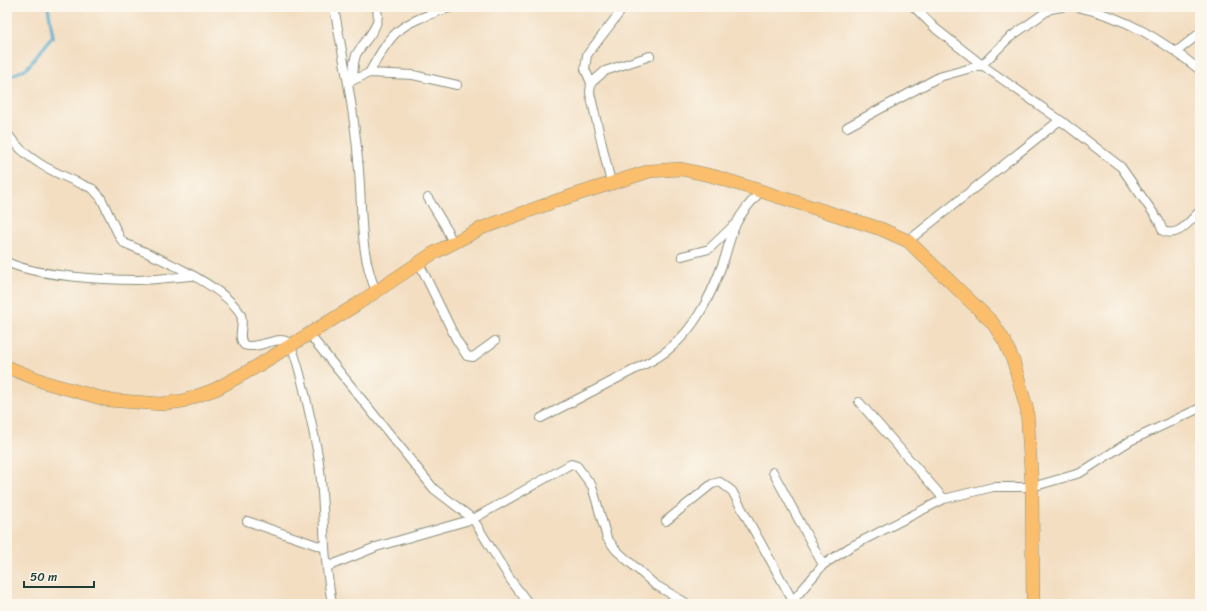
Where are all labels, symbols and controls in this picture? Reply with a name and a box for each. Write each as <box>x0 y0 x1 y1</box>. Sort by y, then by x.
scale bar <box>24 563 94 589</box>
text: 50 m <box>30 566 57 588</box>

